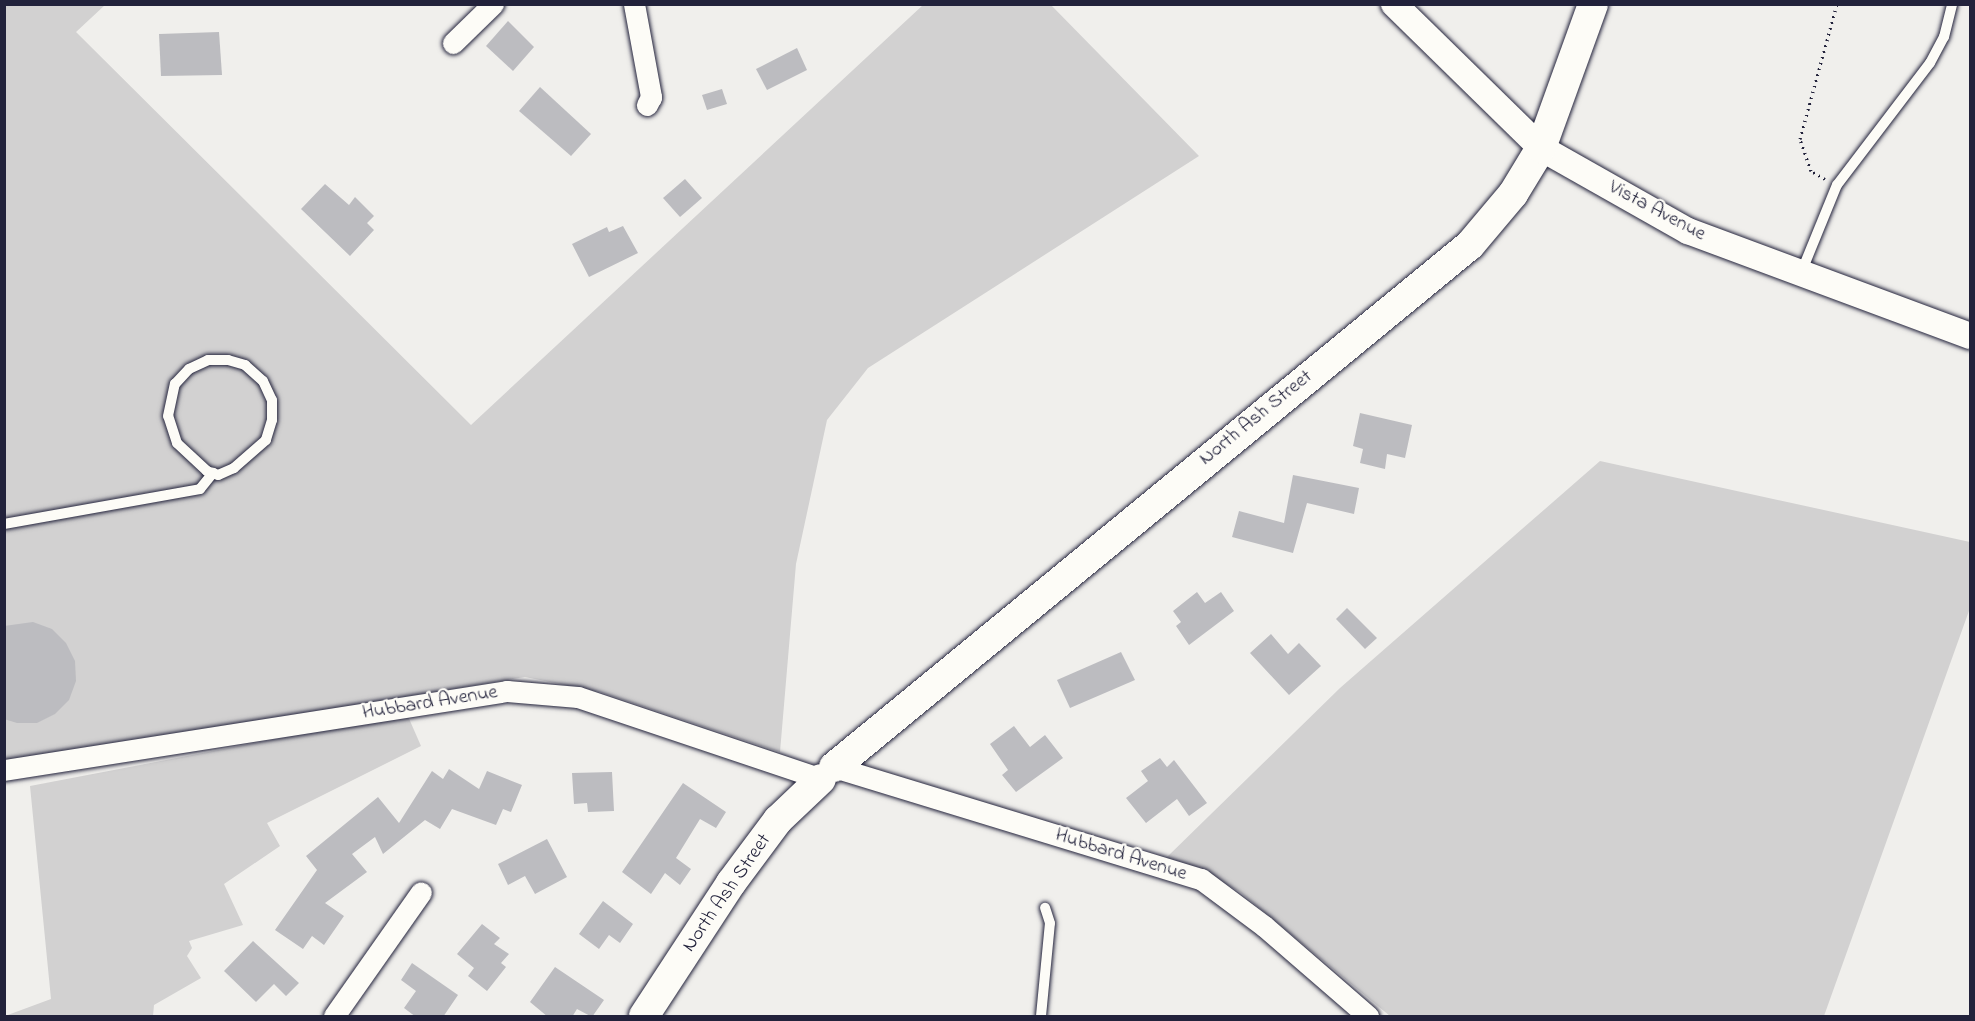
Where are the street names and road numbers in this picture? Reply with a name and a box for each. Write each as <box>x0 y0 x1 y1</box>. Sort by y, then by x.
street label: Vista Avenue <box>1604 175 1710 247</box>
street label: North Ash Street <box>1195 365 1317 471</box>
street label: Hubbard Avenue <box>361 680 499 726</box>
street label: Hubbard Avenue <box>1052 824 1190 886</box>
street label: North Ash Street <box>677 829 777 957</box>

